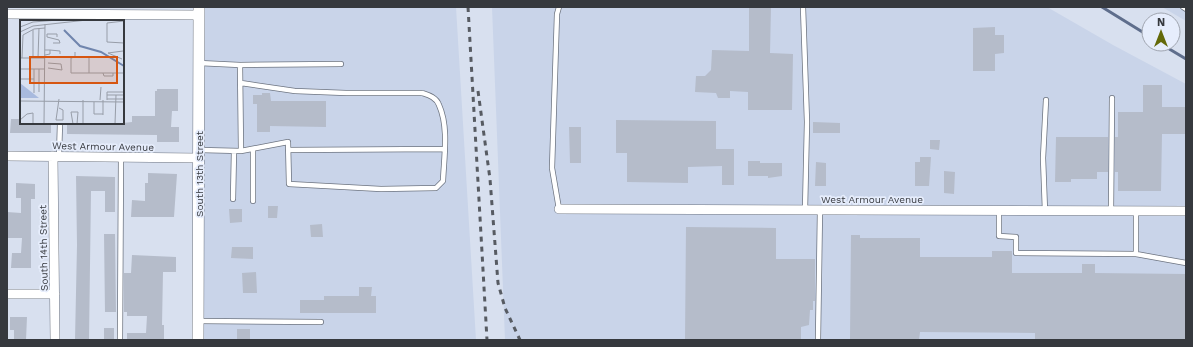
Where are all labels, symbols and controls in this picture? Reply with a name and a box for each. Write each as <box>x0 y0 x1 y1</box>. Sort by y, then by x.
north arrow <box>1141 12 1181 52</box>
text: N <box>1157 16 1165 29</box>
inset map <box>20 20 124 124</box>
street label: South 13th Street <box>194 130 205 217</box>
street label: West Armour Avenue <box>52 140 154 153</box>
street label: West Armour Avenue <box>821 194 923 205</box>
street label: South 14th Street <box>37 204 50 291</box>

